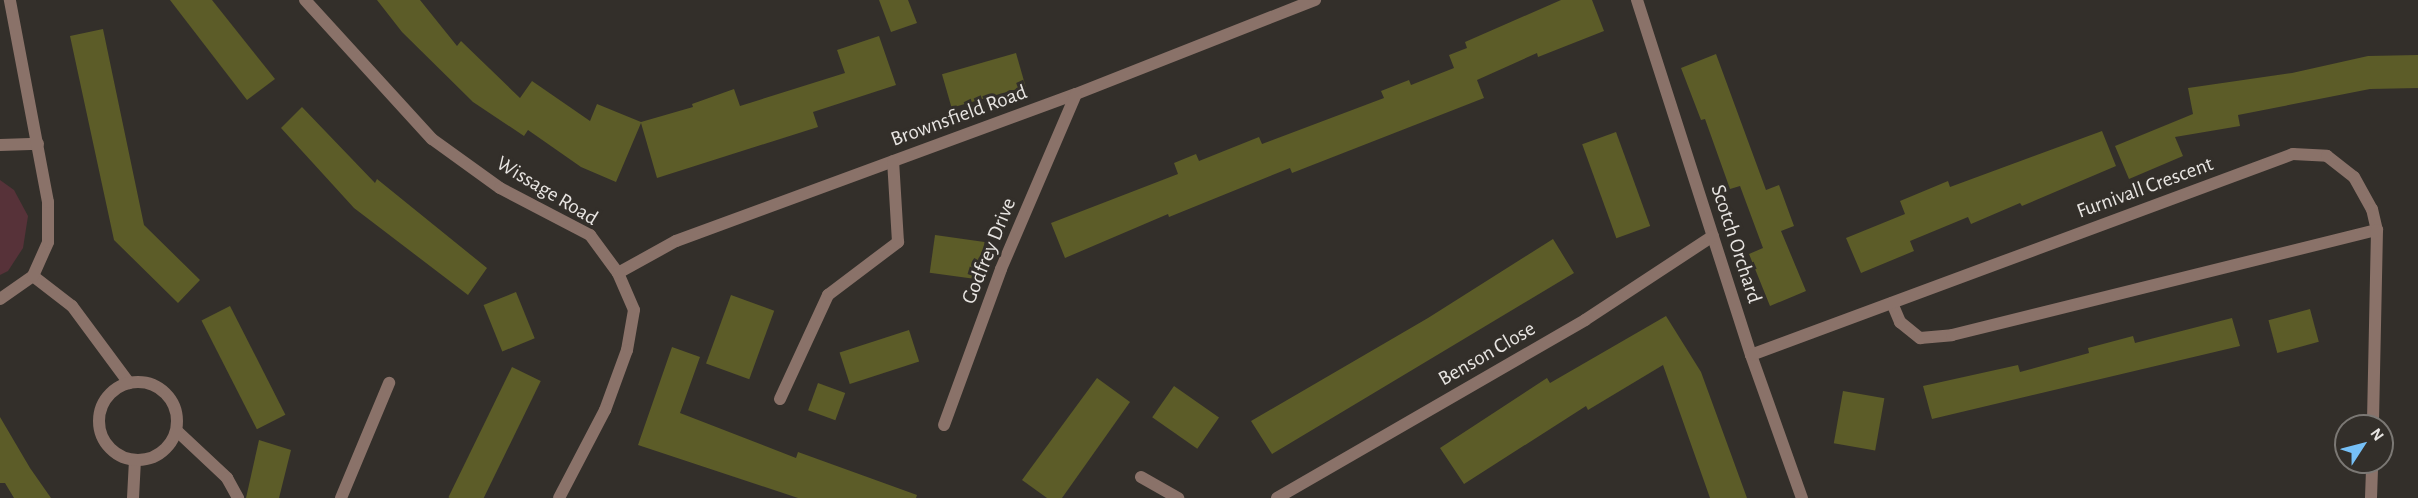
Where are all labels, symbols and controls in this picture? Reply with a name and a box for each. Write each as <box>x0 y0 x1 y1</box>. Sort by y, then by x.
street label: Brownsfield Road <box>887 80 1031 152</box>
street label: Wissage Road <box>492 151 602 231</box>
street label: Furnivall Crescent <box>2073 152 2217 224</box>
street label: Scotch Orchard <box>1705 182 1767 306</box>
street label: Godfrey Drive <box>956 194 1022 308</box>
street label: Benson Close <box>1434 316 1540 392</box>
north arrow <box>2334 414 2394 474</box>
text: N <box>2367 425 2387 444</box>

